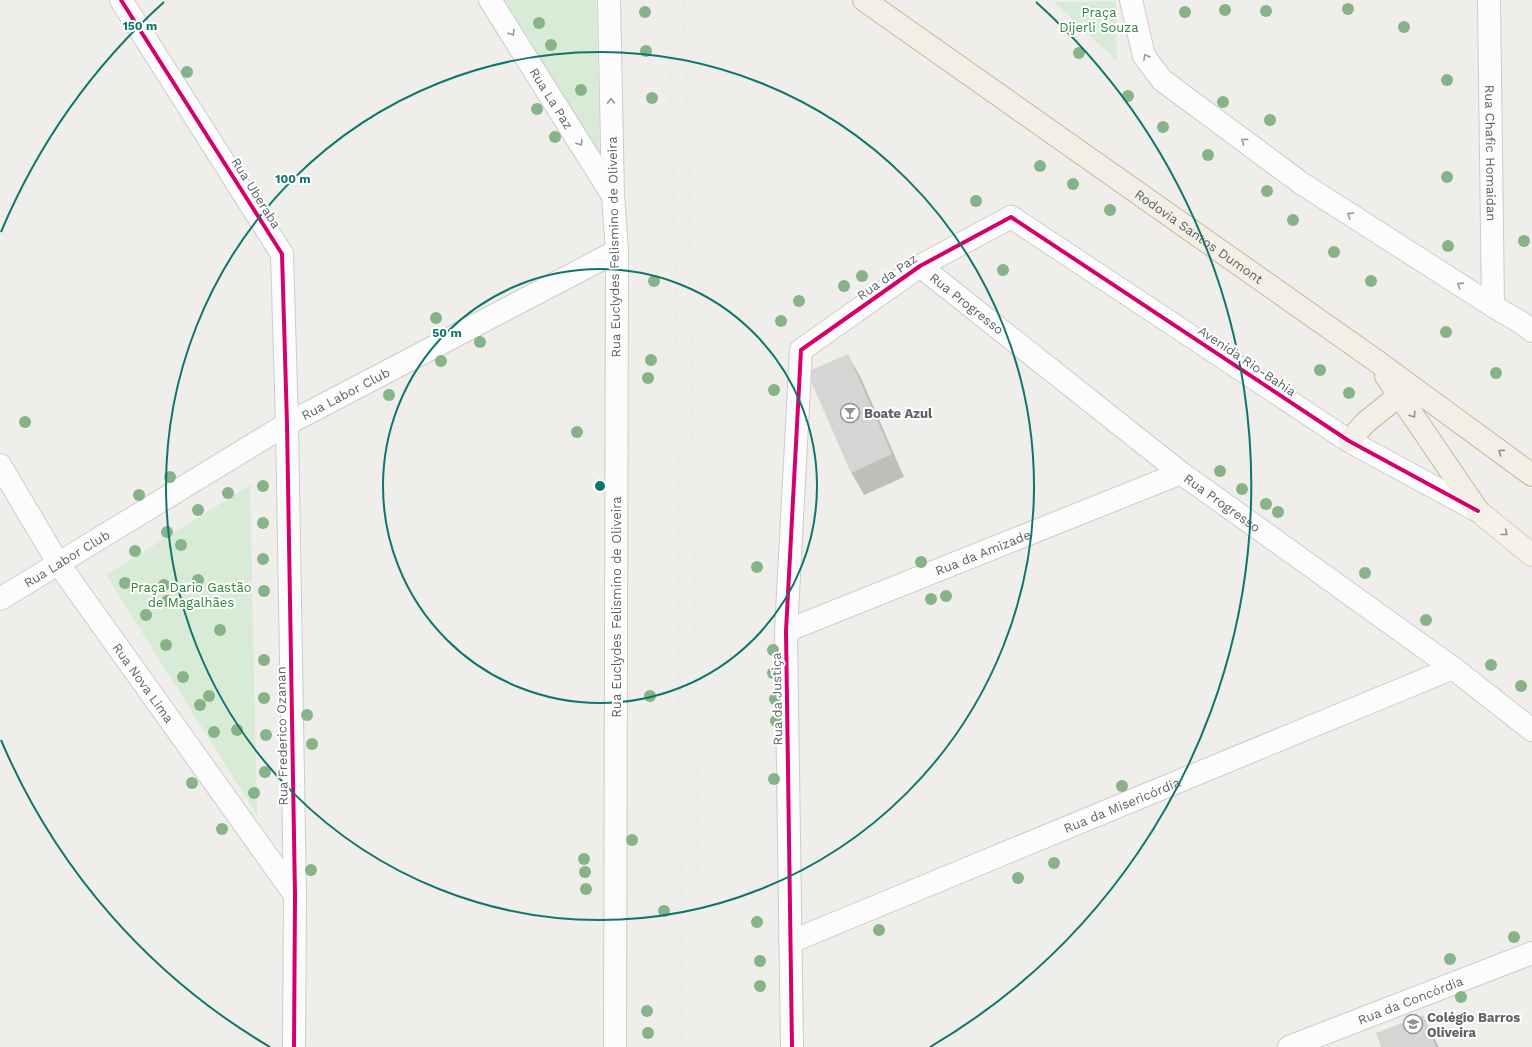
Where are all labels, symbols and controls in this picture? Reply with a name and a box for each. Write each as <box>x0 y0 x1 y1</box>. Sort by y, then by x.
park label: Praça Dijerli Souza <box>1059 5 1139 35</box>
text: 150 m <box>123 19 157 33</box>
one-way arrow <box>507 29 514 36</box>
one-way arrow <box>1143 54 1150 61</box>
street label: Rua La Paz <box>527 65 577 132</box>
street label: Rua Chafic Homaidan <box>1483 85 1499 221</box>
one-way arrow <box>607 98 615 104</box>
street label: Rua Euclydes Felismino de Oliveira <box>605 136 623 358</box>
one-way arrow <box>1241 138 1248 145</box>
one-way arrow <box>575 139 583 146</box>
street label: Rua Uberaba <box>228 155 284 232</box>
text: 100 m <box>275 172 311 186</box>
street label: Rodovia Santos Dumont <box>1132 186 1267 287</box>
one-way arrow <box>1347 212 1354 220</box>
street label: Rua da Paz <box>854 251 920 303</box>
street label: Rua Progresso <box>927 269 1007 337</box>
one-way arrow <box>1457 282 1464 290</box>
street label: Avenida Rio-Bahia <box>1195 323 1299 400</box>
text: 50 m <box>432 326 462 340</box>
street label: Rua Labor Club <box>299 364 392 423</box>
bar icon: Boate Azul <box>839 402 861 424</box>
place label: Boate Azul <box>864 406 933 421</box>
one-way arrow <box>1408 411 1416 418</box>
one-way arrow <box>1498 450 1505 457</box>
street label: Rua Progresso <box>1181 470 1263 535</box>
centre of rings <box>593 479 607 493</box>
street label: Rua Euclydes Felismino de Oliveira <box>609 496 624 718</box>
street label: Rua da Amizade <box>933 526 1033 578</box>
street label: Rua Labor Club <box>21 527 112 590</box>
one-way arrow <box>1500 529 1507 536</box>
park label: Praça Dario Gastão de Magalhães <box>130 580 252 610</box>
street label: Rua Nova Lima <box>110 640 177 726</box>
street label: Rua da Justiça <box>769 652 785 746</box>
street label: Rua Frederico Ozanan <box>273 666 291 806</box>
street label: Rua da Misericórdia <box>1061 774 1183 836</box>
street label: Rua da Concórdia <box>1355 973 1466 1027</box>
place label: Colégio Barros Oliveira <box>1427 1010 1520 1040</box>
school or university icon: Colégio Barros Oliveira <box>1402 1013 1424 1035</box>

